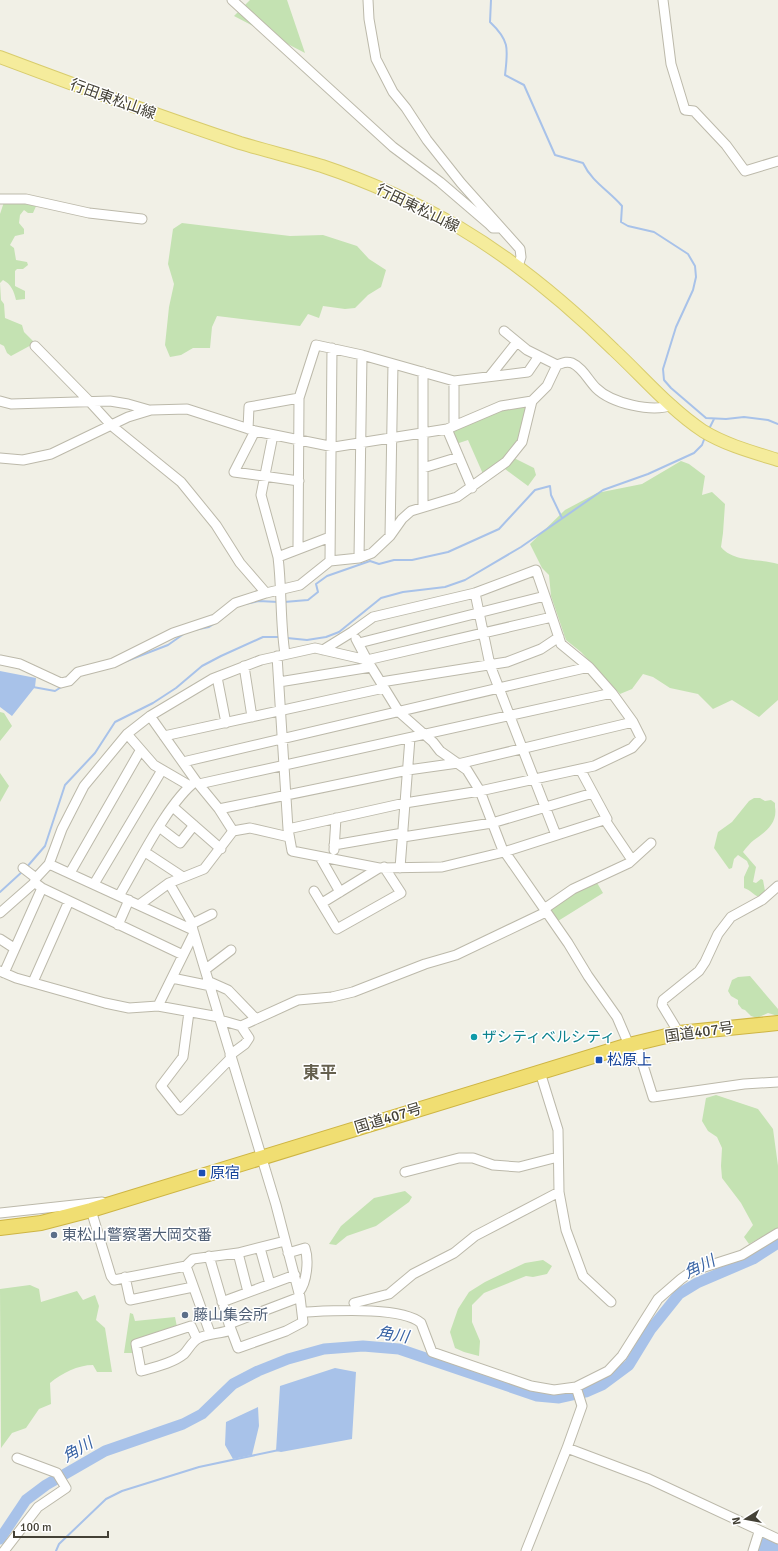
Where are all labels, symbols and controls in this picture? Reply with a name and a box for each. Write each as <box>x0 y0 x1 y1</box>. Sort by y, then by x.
street label: 行田東松山線 <box>68 75 158 123</box>
street label: 行田東松山線 <box>374 180 462 236</box>
street label: 国道407号 <box>663 1018 735 1046</box>
place label: ザシティベルシティ <box>482 1028 615 1046</box>
marker: ザシティベルシティ <box>469 1032 479 1042</box>
place label: 松原上 <box>607 1051 652 1069</box>
marker: 松原上 <box>594 1055 604 1065</box>
district label: 東平 <box>303 1062 337 1083</box>
street label: 国道407号 <box>352 1099 424 1137</box>
place label: 原宿 <box>210 1164 240 1182</box>
marker: 原宿 <box>197 1168 207 1178</box>
place label: 東松山警察署大岡交番 <box>62 1226 212 1244</box>
marker: 東松山警察署大岡交番 <box>49 1230 59 1240</box>
water label: 角川 <box>681 1250 720 1283</box>
place label: 藤山集会所 <box>193 1306 268 1324</box>
marker: 藤山集会所 <box>180 1310 190 1320</box>
water label: 角川 <box>375 1323 412 1348</box>
water label: 角川 <box>59 1432 98 1467</box>
north arrow <box>726 1499 766 1539</box>
scale bar <box>14 1513 108 1539</box>
text: N <box>730 1516 744 1526</box>
text: 100 m <box>20 1520 52 1535</box>

